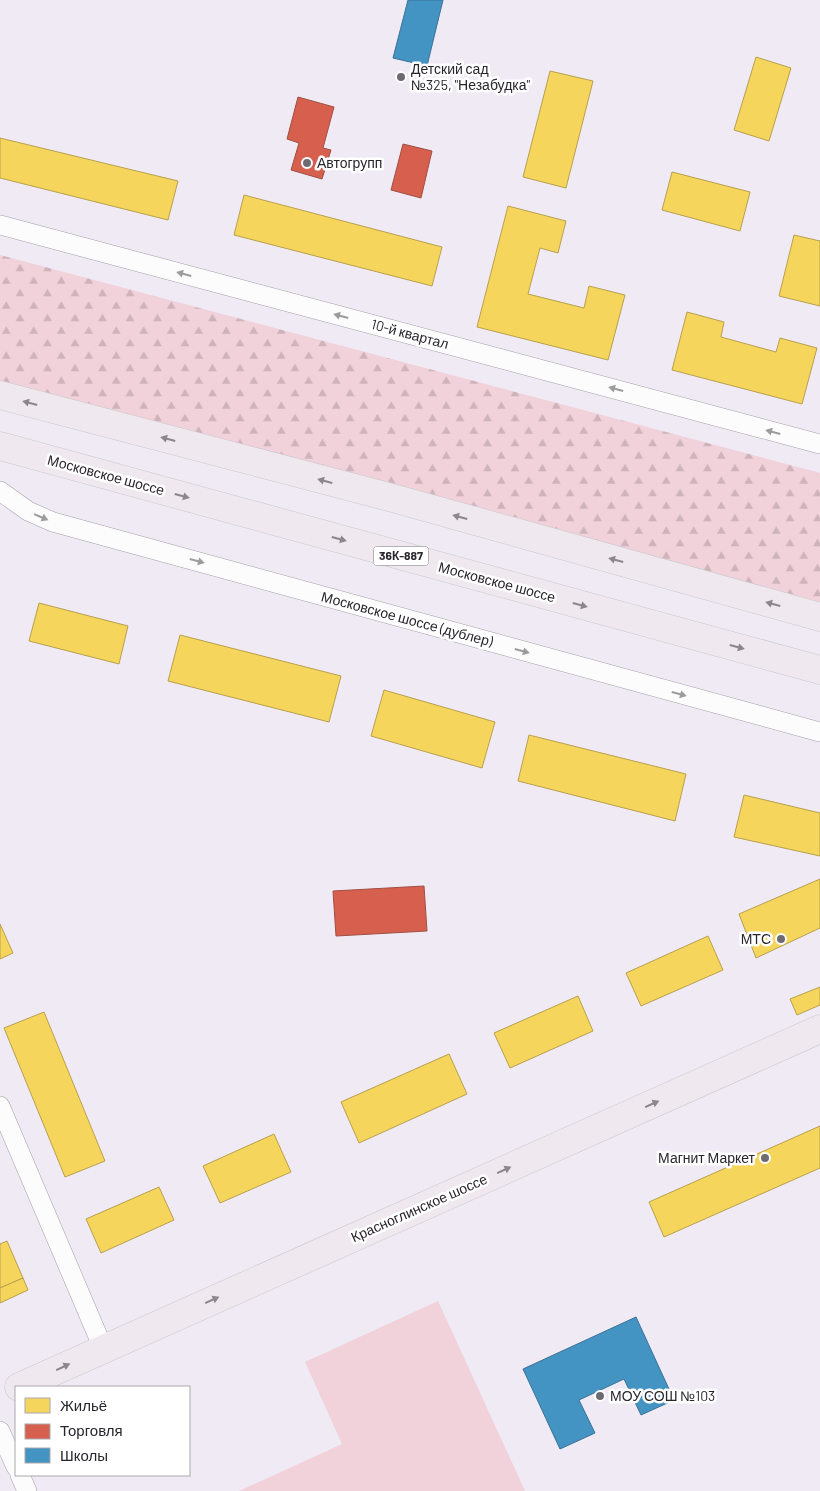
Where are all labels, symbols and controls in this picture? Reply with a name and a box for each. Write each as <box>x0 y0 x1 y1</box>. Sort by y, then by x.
place label: Детский сад №325, "Незабудка" <box>411 60 531 93</box>
marker: Детский сад №325, "Незабудка" <box>395 71 407 83</box>
place label: Автогрупп <box>317 154 382 171</box>
marker: Автогрупп <box>301 157 313 169</box>
one-way arrow <box>176 270 191 278</box>
one-way arrow <box>333 311 348 319</box>
street label: 10-й квартал <box>369 315 451 352</box>
one-way arrow <box>608 385 623 393</box>
one-way arrow <box>23 399 38 407</box>
one-way arrow <box>765 427 780 435</box>
one-way arrow <box>160 435 175 443</box>
street label: Московское шоссе <box>46 451 167 498</box>
one-way arrow <box>317 476 332 484</box>
one-way arrow <box>175 493 190 501</box>
one-way arrow <box>34 513 48 521</box>
one-way arrow <box>452 513 467 521</box>
one-way arrow <box>331 536 346 544</box>
road number: 36К-887 <box>374 546 428 566</box>
one-way arrow <box>609 556 624 564</box>
one-way arrow <box>190 558 205 566</box>
street label: Московское шоссе <box>437 558 558 605</box>
street label: Московское шоссе (дублер) <box>319 587 495 650</box>
one-way arrow <box>765 599 780 607</box>
one-way arrow <box>573 601 588 609</box>
one-way arrow <box>729 643 744 651</box>
one-way arrow <box>515 647 530 655</box>
one-way arrow <box>672 690 687 698</box>
place label: МТС <box>741 930 771 947</box>
marker: МТС <box>775 933 787 945</box>
one-way arrow <box>645 1099 659 1107</box>
place label: Магнит Маркет <box>658 1149 756 1166</box>
marker: Магнит Маркет <box>759 1152 771 1164</box>
one-way arrow <box>497 1166 511 1174</box>
street label: Красноглинское шоссе <box>348 1170 490 1245</box>
one-way arrow <box>205 1295 219 1303</box>
one-way arrow <box>56 1362 71 1371</box>
legend <box>15 1386 190 1476</box>
place label: МОУ СОШ №103 <box>610 1387 715 1404</box>
marker: МОУ СОШ №103 <box>594 1390 606 1402</box>
text: Жильё <box>60 1396 107 1414</box>
text: Торговля <box>60 1421 123 1439</box>
text: Школы <box>60 1446 108 1464</box>

